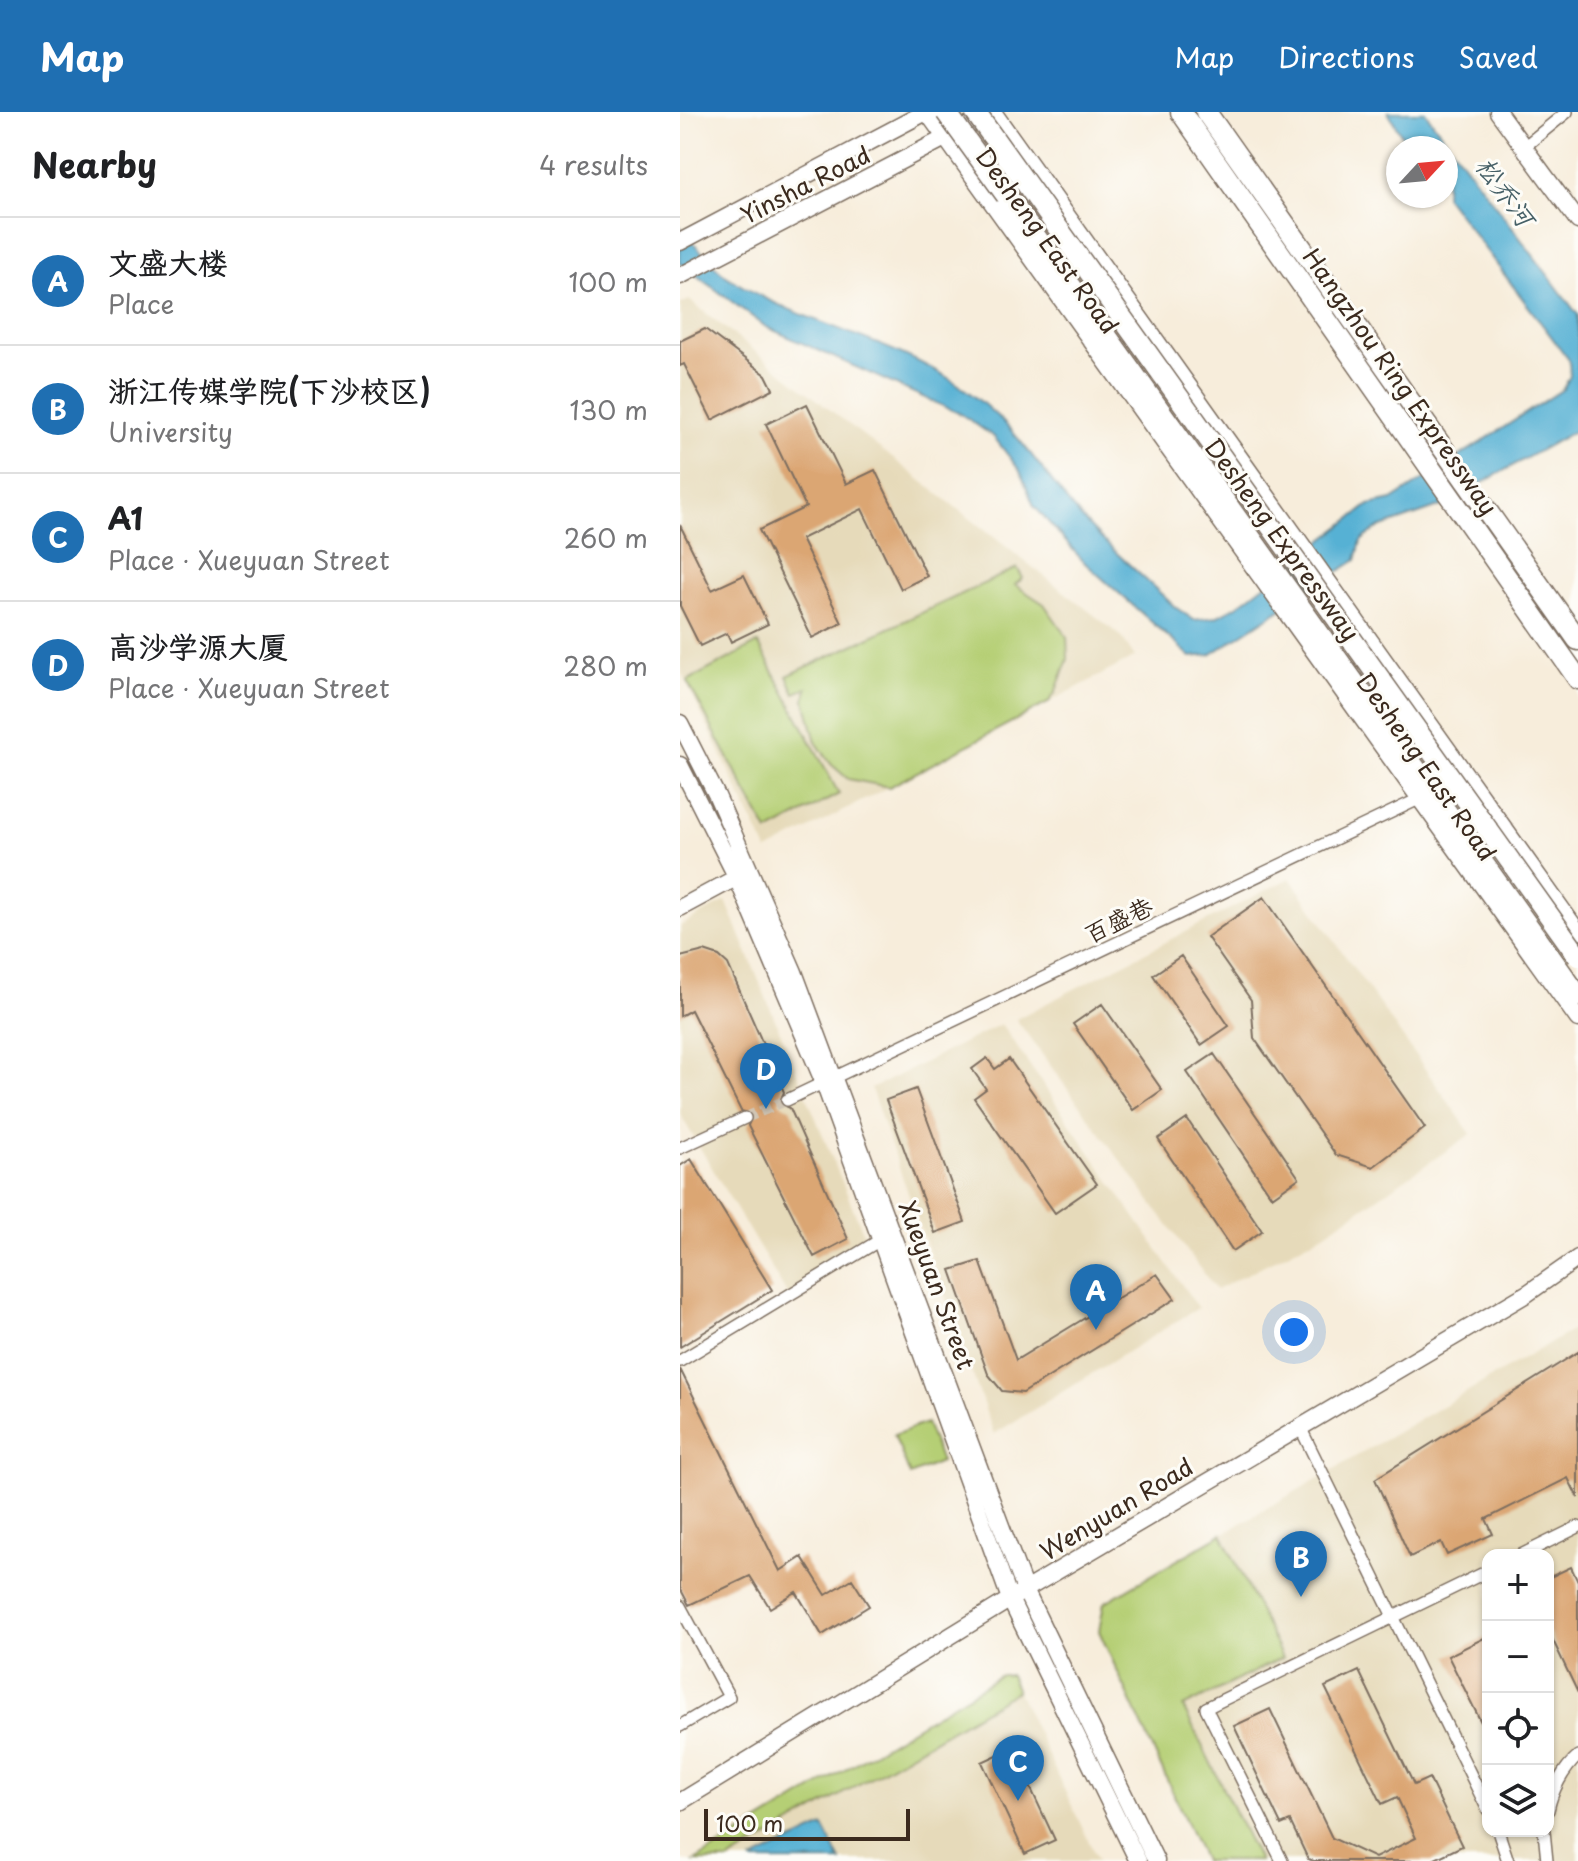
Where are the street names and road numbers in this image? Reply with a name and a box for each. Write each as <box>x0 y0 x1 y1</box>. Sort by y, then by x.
street label: Yinsha Road <box>734 136 876 232</box>
street label: Desheng East Road <box>968 139 1128 341</box>
street label: Hangzhou Ring Expressway <box>1295 240 1507 522</box>
street label: Desheng Expressway <box>1197 430 1369 648</box>
street label: Desheng East Road <box>1348 664 1506 868</box>
street label: 百盛巷 <box>1078 887 1158 951</box>
street label: Xueyuan Street <box>891 1196 985 1374</box>
street label: Wenyuan Road <box>1033 1448 1199 1568</box>

